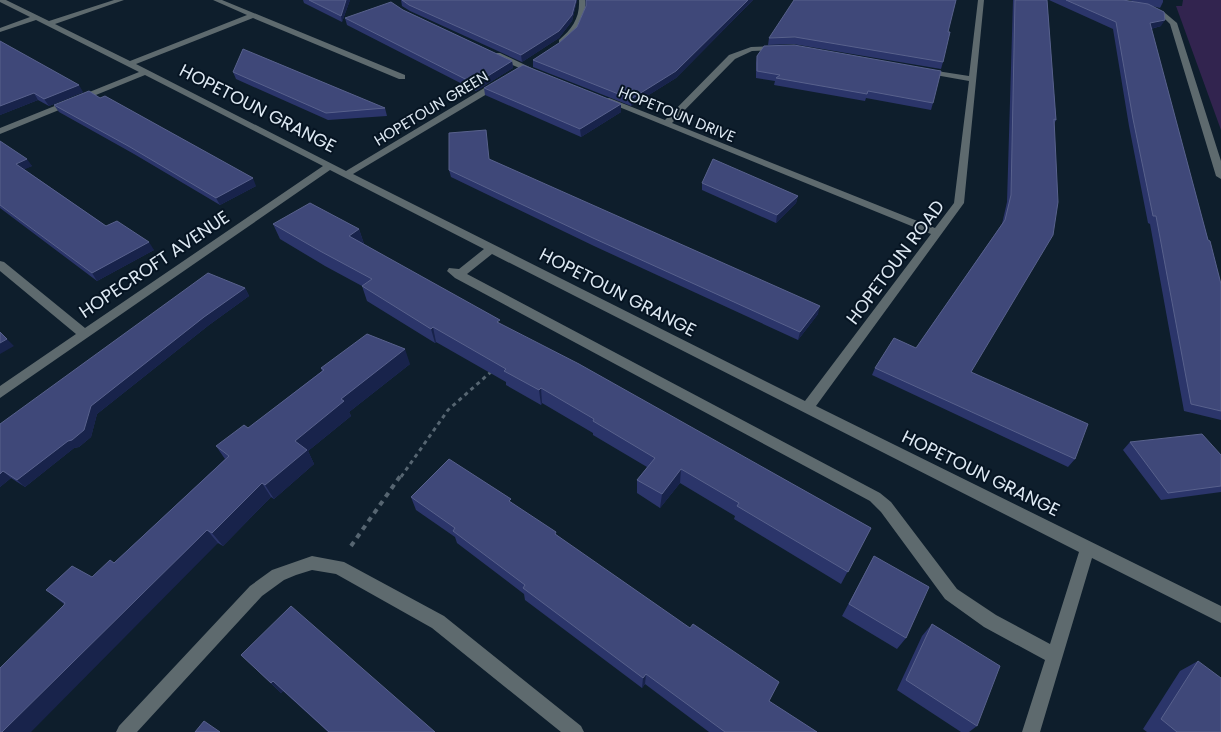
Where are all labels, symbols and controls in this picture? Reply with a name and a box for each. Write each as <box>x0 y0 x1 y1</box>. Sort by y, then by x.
street label: HOPETOUN GRANGE <box>175 58 341 158</box>
street label: HOPETOUN GREEN <box>370 66 492 150</box>
street label: HOPETOUN DRIVE <box>615 81 739 147</box>
street label: HOPETOUN ROAD <box>840 195 950 329</box>
street label: HOPECROFT AVENUE <box>74 204 234 324</box>
street label: HOPETOUN GRANGE <box>535 242 701 342</box>
street label: HOPETOUN GRANGE <box>898 424 1064 522</box>

